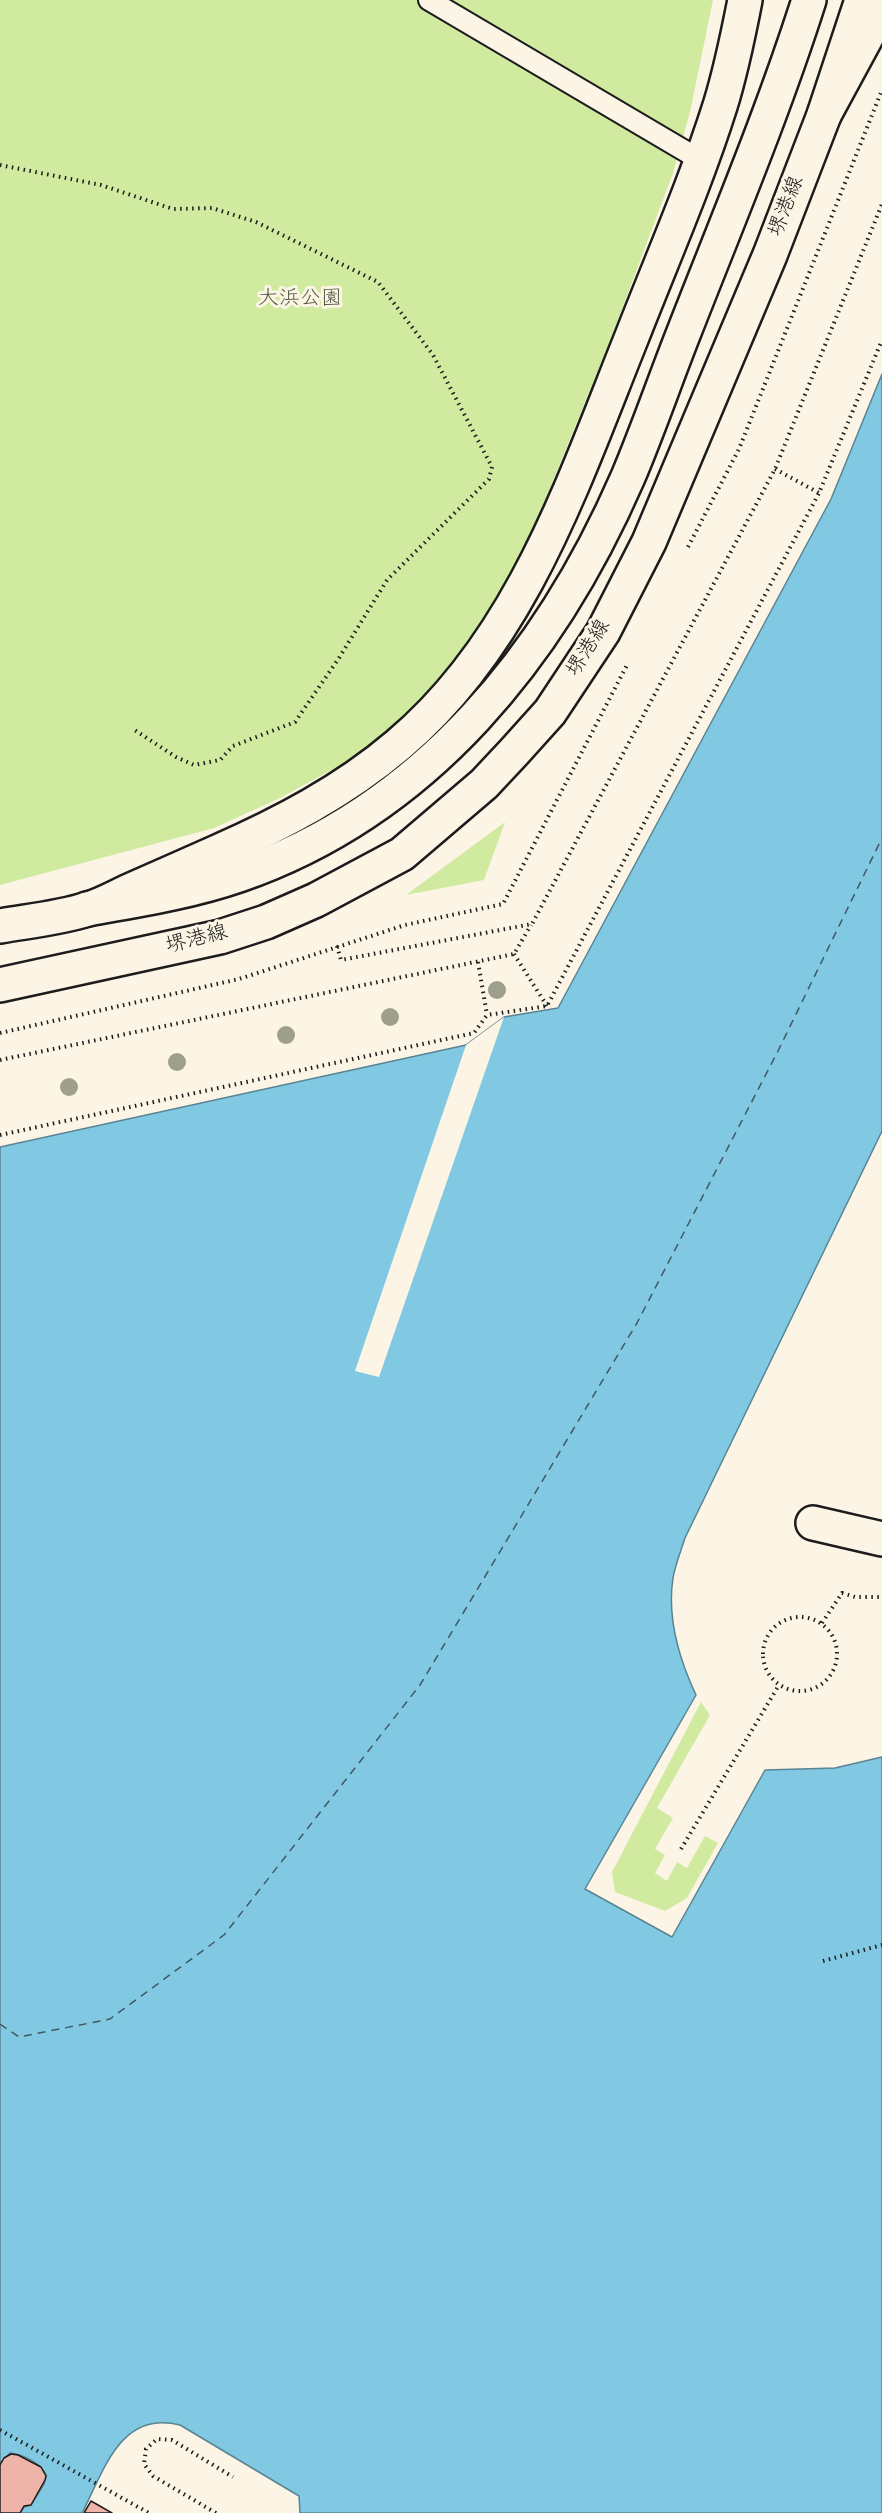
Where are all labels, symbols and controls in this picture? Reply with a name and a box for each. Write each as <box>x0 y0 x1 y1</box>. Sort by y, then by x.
street label: 堺港線 <box>765 173 811 241</box>
park label: 大浜公園 <box>258 288 342 314</box>
street label: 堺港線 <box>563 616 617 682</box>
street label: 堺港線 <box>163 921 231 961</box>

